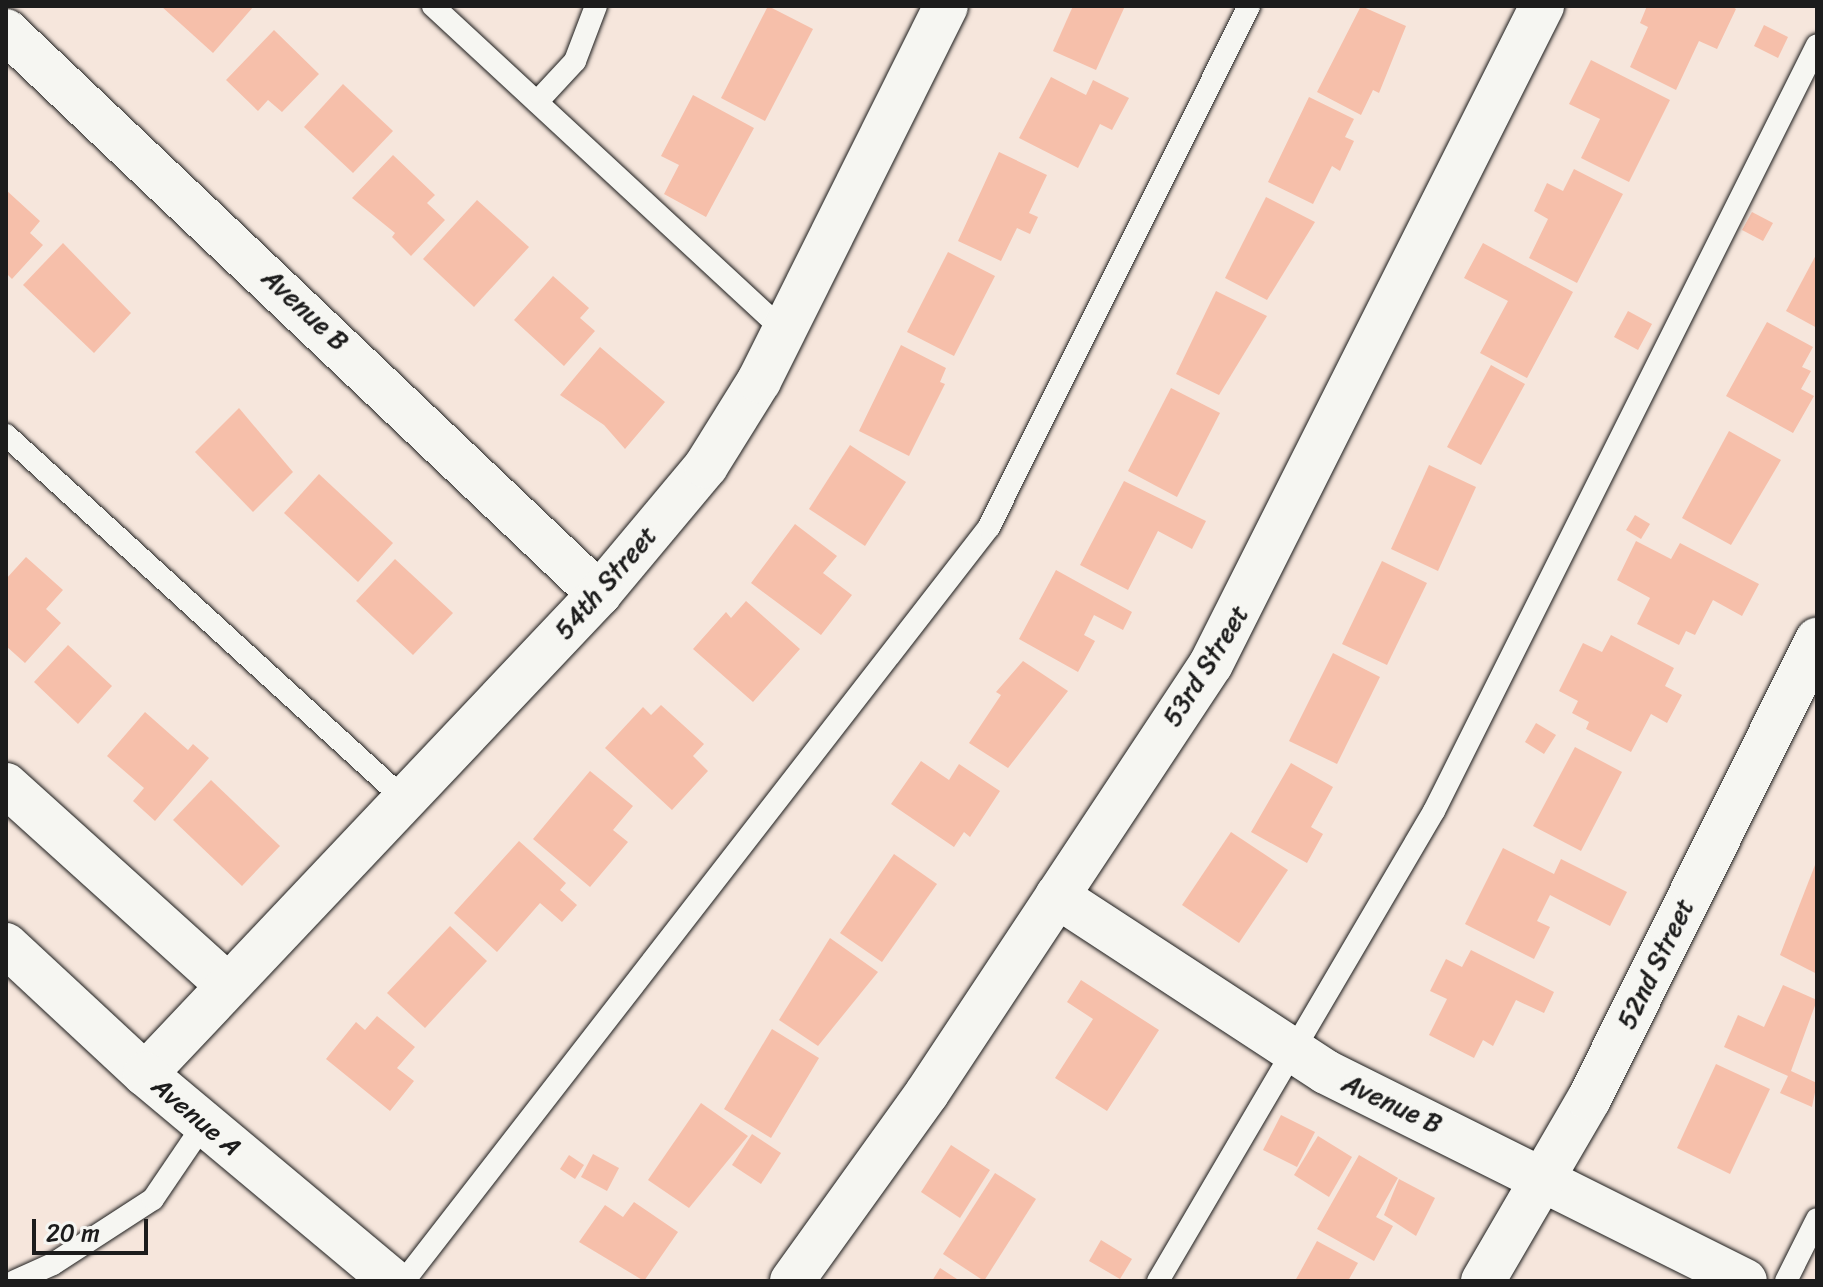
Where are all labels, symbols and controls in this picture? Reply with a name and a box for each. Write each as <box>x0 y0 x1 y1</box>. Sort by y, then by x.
street label: Avenue B <box>256 262 354 358</box>
street label: 54th Street <box>548 520 664 646</box>
street label: 53rd Street <box>1157 600 1255 732</box>
street label: 52nd Street <box>1611 894 1701 1034</box>
street label: Avenue B <box>1337 1067 1447 1141</box>
street label: Avenue A <box>145 1071 247 1163</box>
scale bar <box>36 1203 152 1253</box>
text: 20 m <box>46 1212 100 1254</box>

